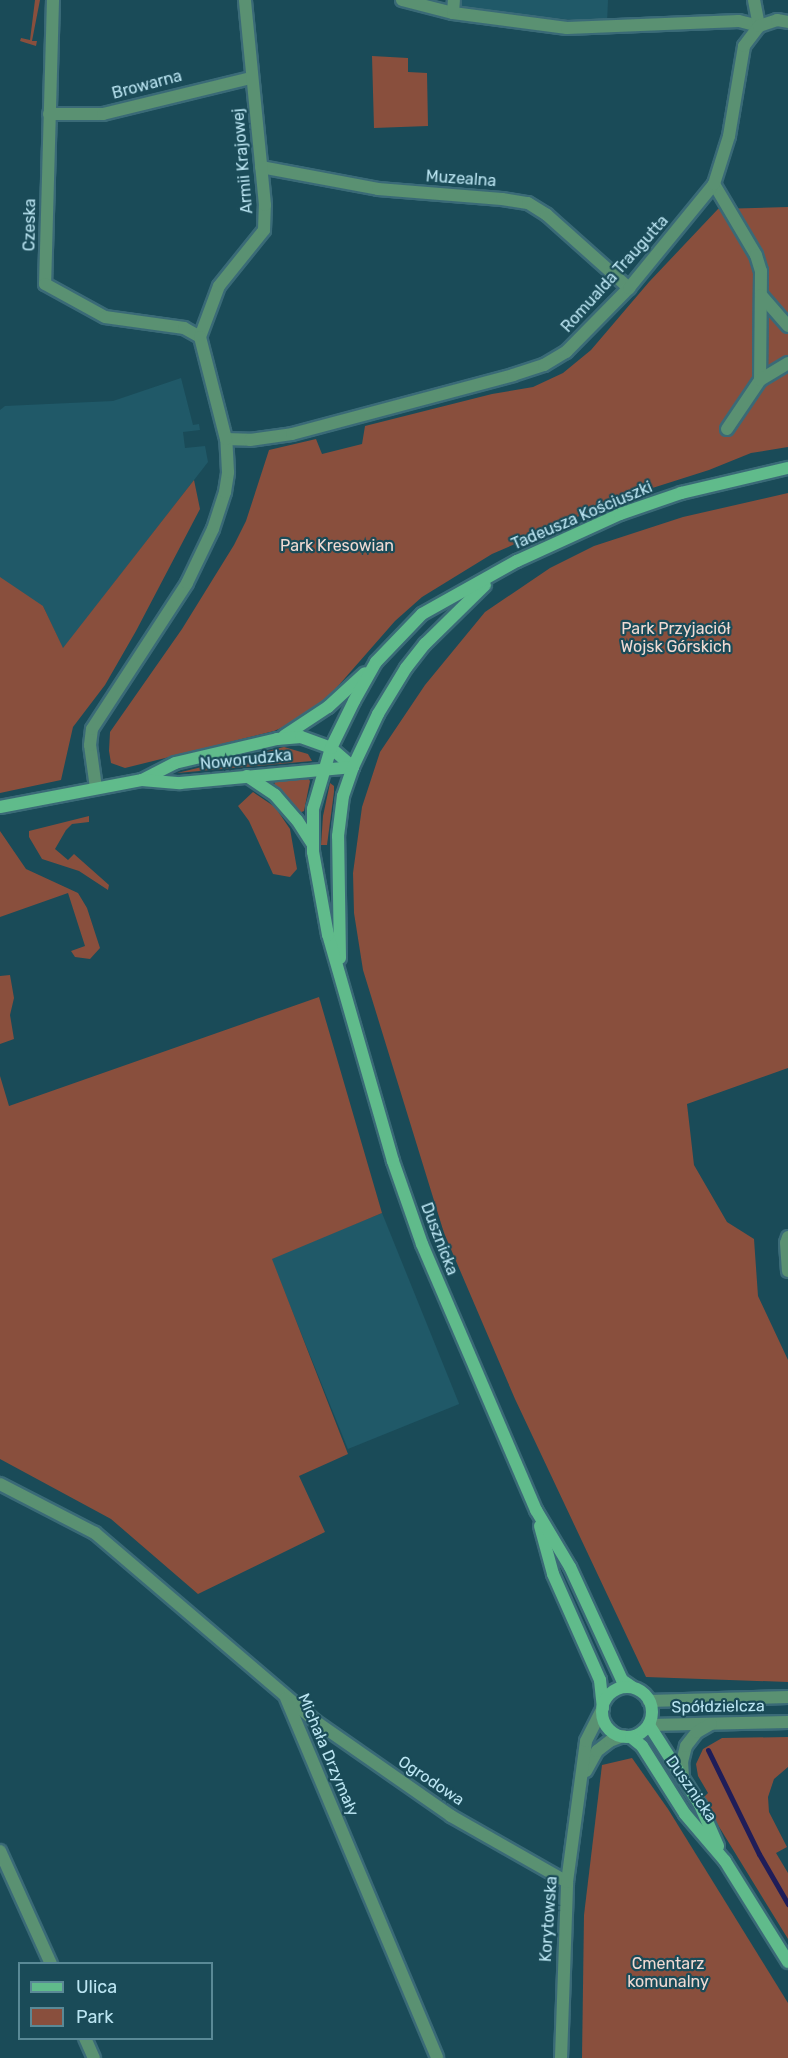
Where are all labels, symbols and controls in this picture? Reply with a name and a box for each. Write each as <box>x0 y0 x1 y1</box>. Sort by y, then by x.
street label: Browarna <box>110 66 184 104</box>
street label: Armii Krajowej <box>229 107 257 215</box>
street label: Muzealna <box>425 167 497 191</box>
street label: Czeska <box>20 198 40 252</box>
street label: Romualda Traugutta <box>557 211 673 337</box>
street label: Tadeusza Kościuszki <box>509 478 655 554</box>
park label: Park Kresowian <box>280 536 394 556</box>
park label: Park Przyjaciół Wojsk Górskich <box>620 619 732 657</box>
street label: Noworudzka <box>199 746 293 774</box>
street label: Dusznicka <box>416 1200 462 1278</box>
street label: Michała Drzymały <box>293 1691 363 1819</box>
street label: Spółdzielcza <box>671 1697 765 1717</box>
street label: Ogrodowa <box>394 1752 468 1810</box>
street label: Dusznicka <box>661 1752 721 1826</box>
street label: Korytowska <box>536 1875 562 1963</box>
park label: Cmentarz komunalny <box>627 1954 709 1992</box>
legend <box>18 1962 213 2040</box>
text: Ulica <box>76 1976 117 1998</box>
text: Park <box>76 2006 113 2028</box>

